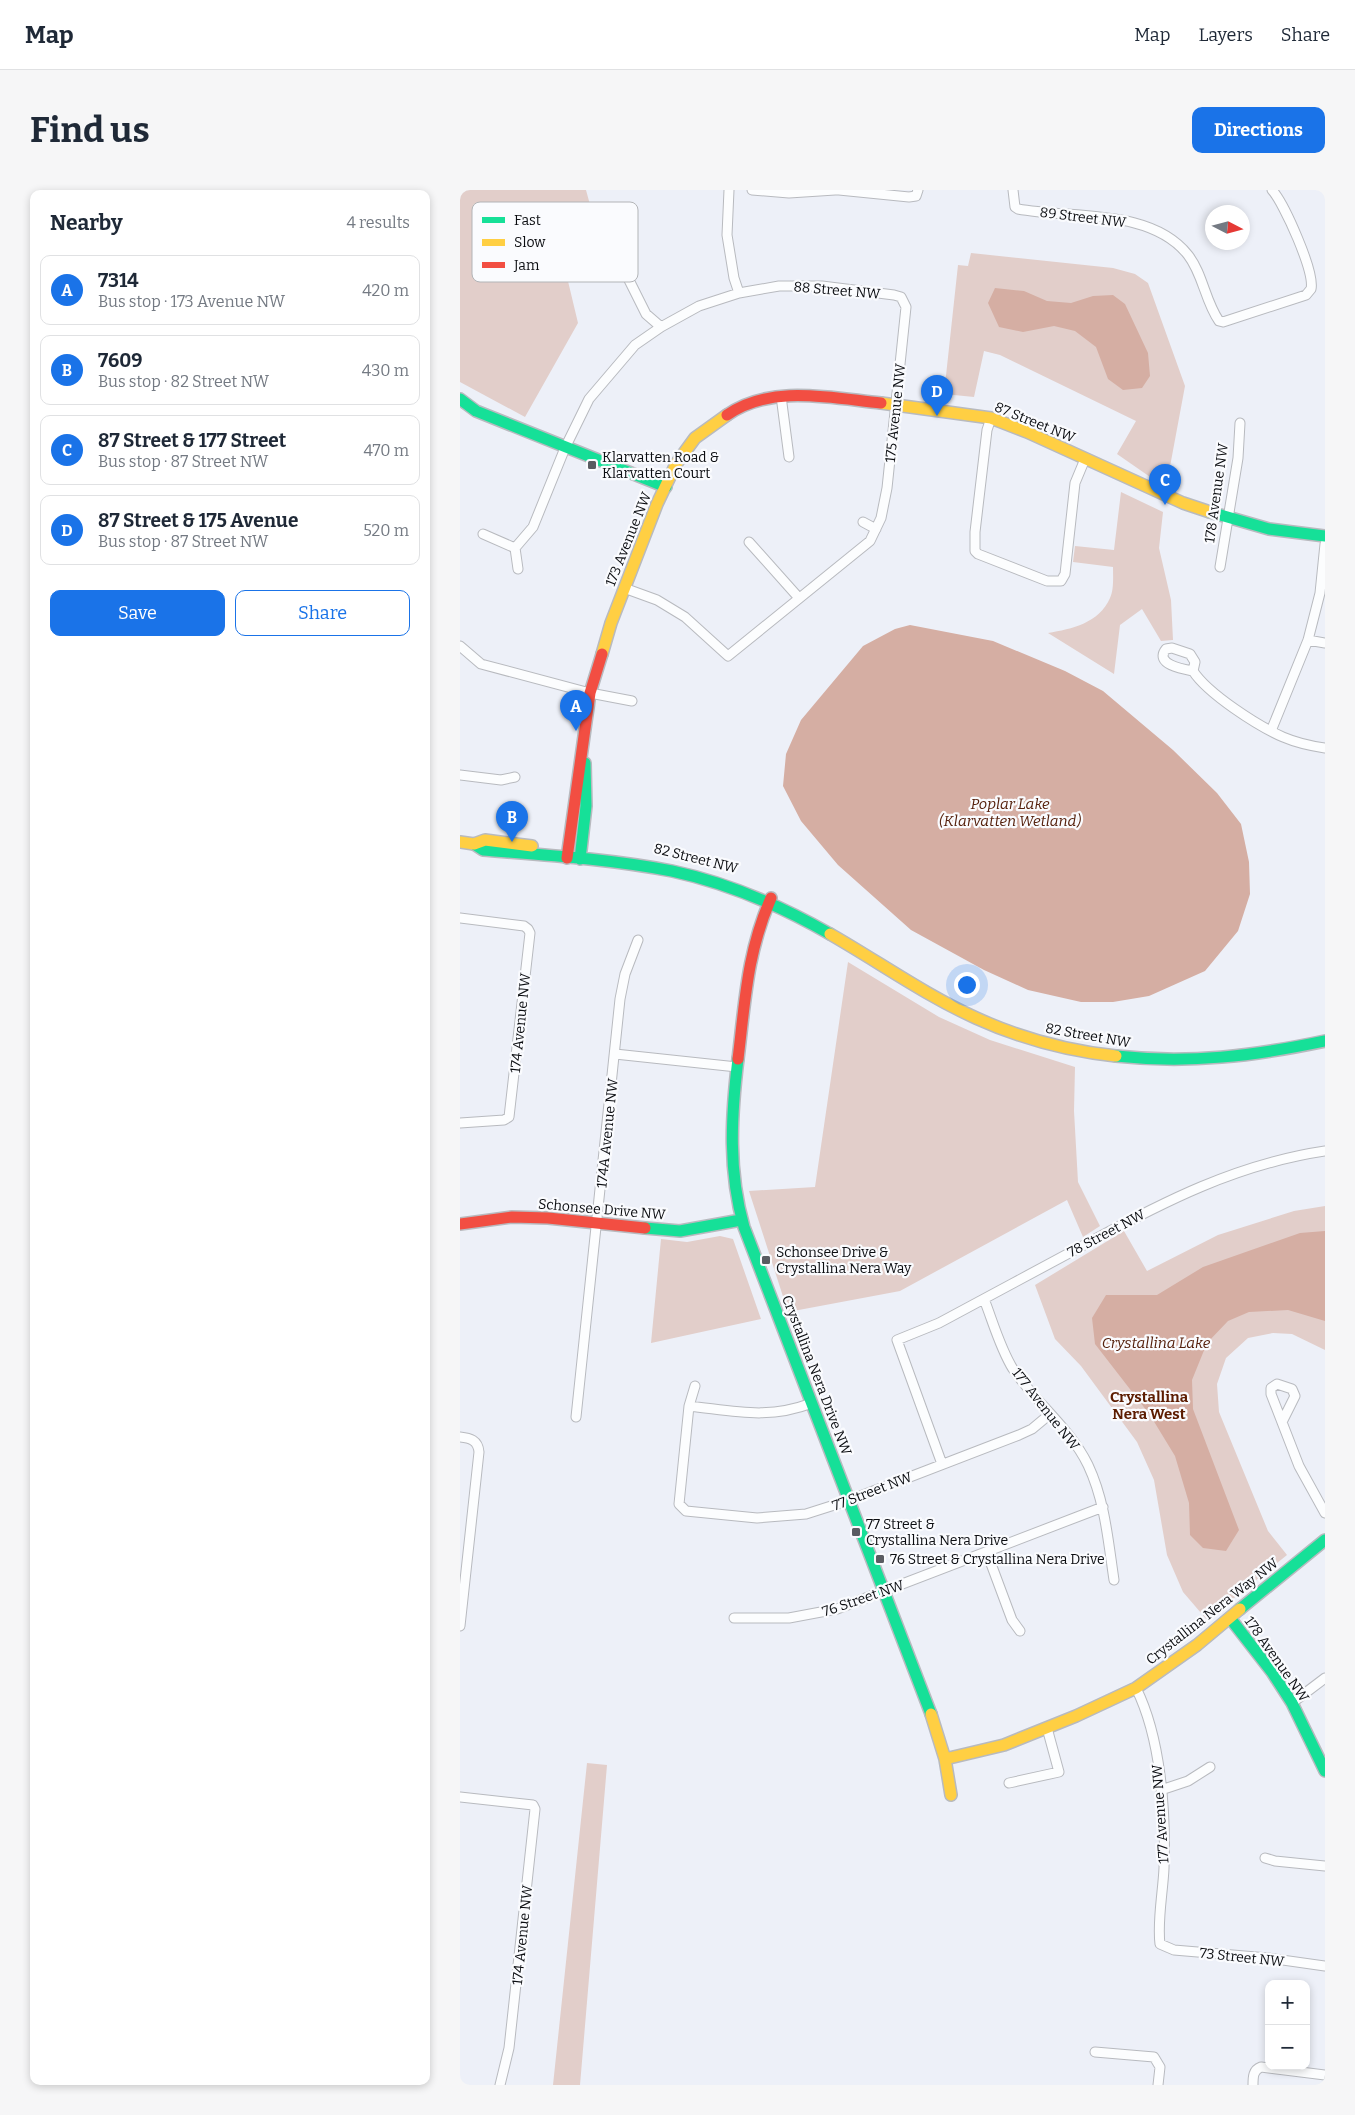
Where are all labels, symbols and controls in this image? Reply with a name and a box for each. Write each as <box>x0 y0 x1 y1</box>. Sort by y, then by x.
text: Map <box>25 21 74 49</box>
text: Map <box>1134 24 1170 46</box>
text: Layers <box>1198 24 1253 46</box>
text: Share <box>1281 24 1330 46</box>
button: Directions <box>1192 107 1325 153</box>
text: Find us <box>30 109 150 151</box>
legend <box>472 202 638 282</box>
street label: 89 Street NW <box>1039 204 1128 231</box>
north arrow <box>1205 205 1250 250</box>
text: Nearby <box>50 210 123 236</box>
text: Fast <box>514 212 541 229</box>
text: 4 results <box>347 213 410 232</box>
text: Slow <box>514 234 546 251</box>
text: Jam <box>513 257 540 274</box>
text: 7314 <box>98 269 139 292</box>
street label: 88 Street NW <box>793 278 882 303</box>
text: A <box>61 281 73 300</box>
text: 420 m <box>362 281 409 300</box>
text: Bus stop · 173 Avenue NW <box>98 292 285 311</box>
text: 7609 <box>98 349 143 372</box>
text: B <box>62 361 72 380</box>
text: 430 m <box>362 361 409 380</box>
street label: 175 Avenue NW <box>882 362 909 464</box>
text: Bus stop · 82 Street NW <box>98 372 269 391</box>
pin: D <box>921 375 953 416</box>
street label: 87 Street NW <box>992 399 1078 447</box>
text: 87 Street & 177 Street <box>98 429 286 452</box>
text: C <box>62 441 72 460</box>
text: 470 m <box>363 441 409 460</box>
street label: 178 Avenue NW <box>1201 441 1232 544</box>
place label: Klarvatten Road & Klarvatten Court <box>602 449 719 482</box>
text: Bus stop · 87 Street NW <box>98 452 268 471</box>
marker: Klarvatten Road & Klarvatten Court <box>586 459 598 471</box>
pin: C <box>1149 464 1181 505</box>
street label: 173 Avenue NW <box>602 489 655 589</box>
text: 87 Street & 175 Avenue <box>98 509 298 532</box>
text: D <box>61 521 73 540</box>
text: 520 m <box>363 521 409 540</box>
text: Bus stop · 87 Street NW <box>98 532 268 551</box>
button: Save <box>50 590 225 636</box>
button: Share <box>235 590 410 636</box>
pin: A <box>560 690 592 731</box>
water label: Poplar Lake (Klarvatten Wetland) <box>939 795 1081 830</box>
pin: B <box>496 801 528 842</box>
street label: 82 Street NW <box>652 840 740 877</box>
street label: 174 Avenue NW <box>507 972 534 1074</box>
your location <box>954 972 980 998</box>
street label: 82 Street NW <box>1044 1020 1133 1051</box>
street label: 174A Avenue NW <box>593 1077 622 1189</box>
street label: Schonsee Drive NW <box>537 1195 667 1224</box>
street label: 78 Street NW <box>1065 1206 1149 1261</box>
place label: Schonsee Drive & Crystallina Nera Way <box>776 1244 912 1277</box>
marker: Schonsee Drive & Crystallina Nera Way <box>760 1254 772 1266</box>
street label: Crystallina Nera Drive NW <box>778 1293 855 1458</box>
water label: Crystallina Lake <box>1102 1334 1211 1352</box>
street label: 177 Avenue NW <box>1008 1365 1083 1454</box>
district label: Crystallina Nera West <box>1110 1388 1189 1423</box>
street label: 77 Street NW <box>830 1468 915 1515</box>
place label: 77 Street & Crystallina Nera Drive <box>866 1516 1008 1549</box>
marker: 77 Street & Crystallina Nera Drive <box>850 1526 862 1538</box>
place label: 76 Street & Crystallina Nera Drive <box>890 1551 1105 1568</box>
marker: 76 Street & Crystallina Nera Drive <box>874 1553 886 1565</box>
street label: Crystallina Nera Way NW <box>1143 1554 1282 1668</box>
street label: 76 Street NW <box>820 1576 907 1620</box>
street label: 178 Avenue NW <box>1241 1613 1313 1706</box>
street label: 177 Avenue NW <box>1149 1763 1172 1864</box>
street label: 174 Avenue NW <box>509 1884 536 1986</box>
street label: 73 Street NW <box>1199 1945 1286 1970</box>
map controls <box>1265 1980 1310 2070</box>
button: + <box>1265 1980 1310 2025</box>
button: − <box>1265 2025 1310 2070</box>

